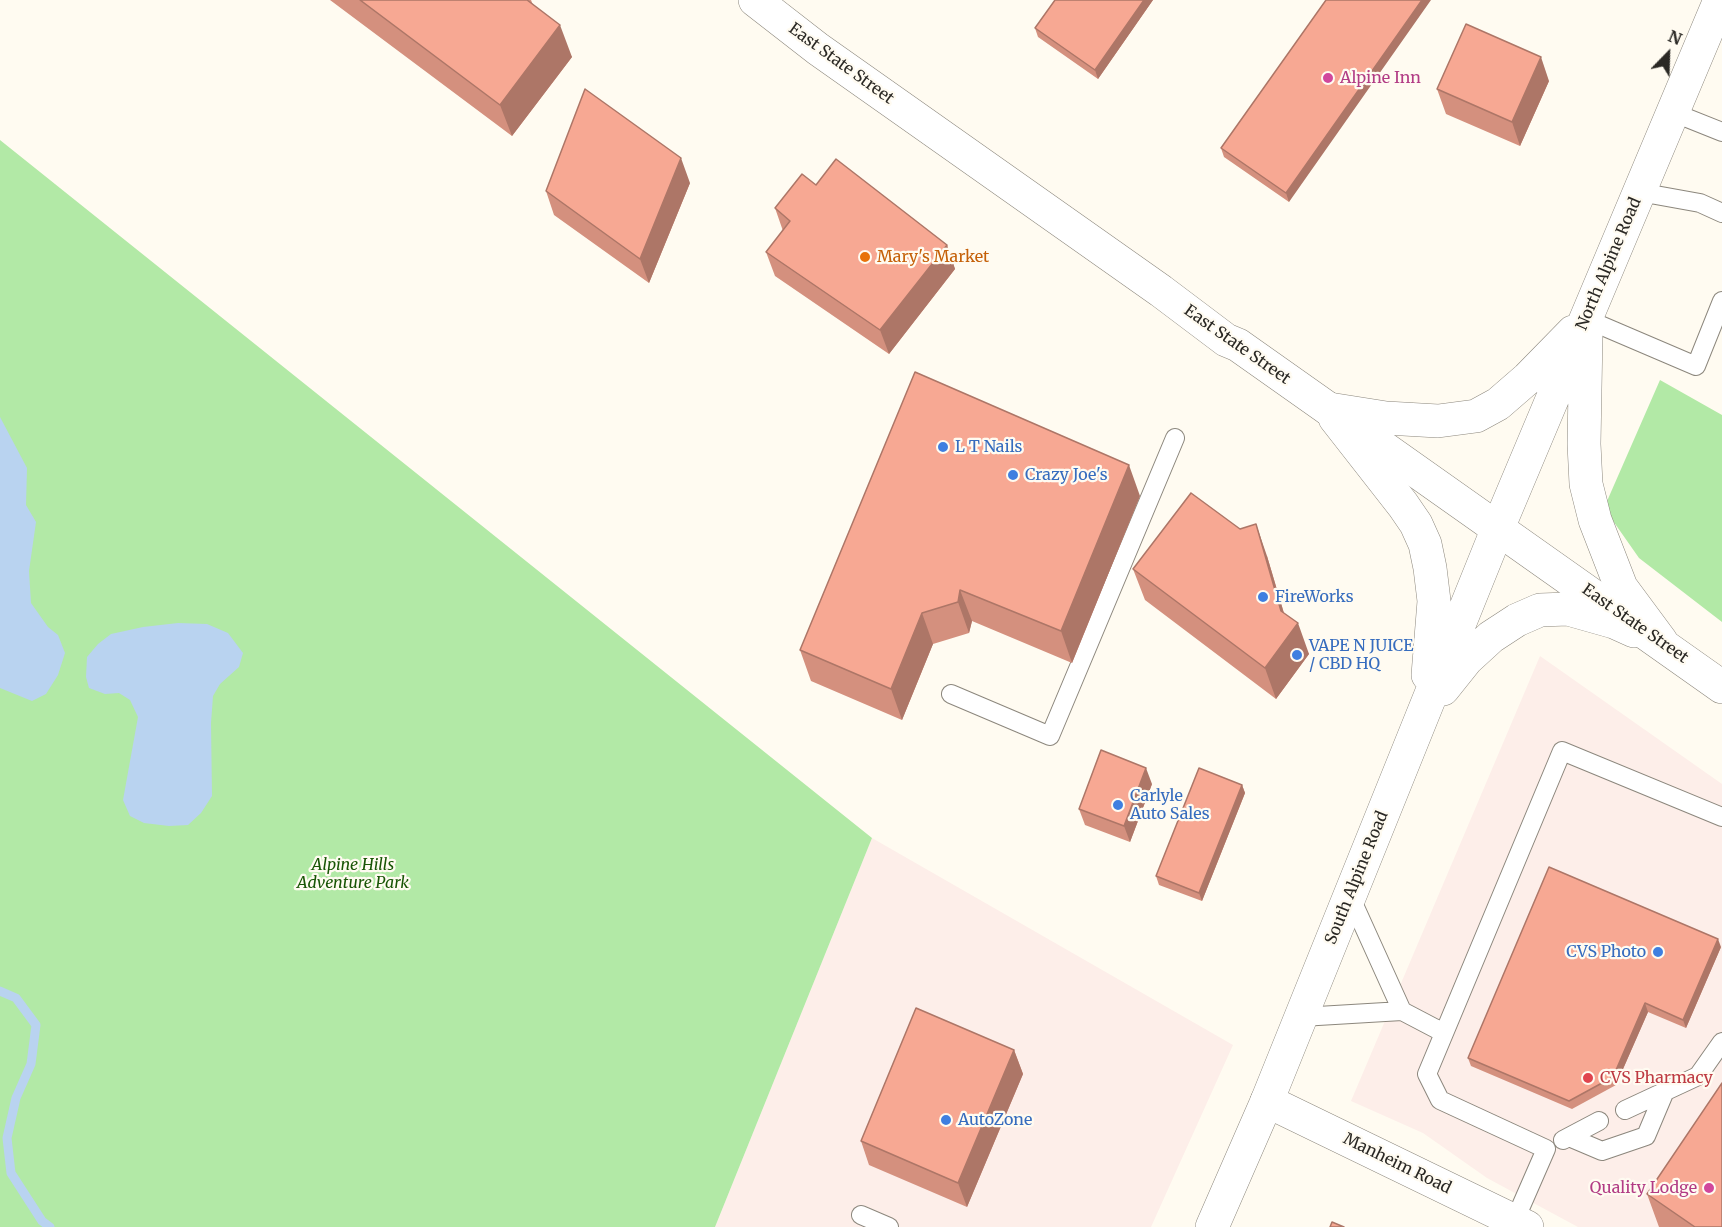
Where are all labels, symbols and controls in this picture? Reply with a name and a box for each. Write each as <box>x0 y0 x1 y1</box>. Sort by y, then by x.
street label: East State Street <box>785 19 897 109</box>
north arrow <box>1638 24 1698 84</box>
text: N <box>1665 26 1685 49</box>
place label: Alpine Inn <box>1340 68 1421 88</box>
marker: Alpine Inn <box>1321 71 1335 85</box>
street label: North Alpine Road <box>1572 195 1646 333</box>
place label: Mary's Market <box>877 247 989 267</box>
marker: Mary's Market <box>858 250 872 264</box>
street label: East State Street <box>1180 301 1294 389</box>
place label: L T Nails <box>955 437 1022 457</box>
marker: L T Nails <box>936 440 950 454</box>
place label: Crazy Joe's <box>1025 465 1108 485</box>
marker: Crazy Joe's <box>1006 468 1020 482</box>
street label: East State Street <box>1578 580 1692 668</box>
place label: FireWorks <box>1275 587 1354 607</box>
marker: FireWorks <box>1256 590 1270 604</box>
place label: VAPE N JUICE / CBD HQ <box>1309 636 1413 674</box>
marker: VAPE N JUICE / CBD HQ <box>1290 648 1304 662</box>
place label: Carlyle Auto Sales <box>1130 786 1210 824</box>
marker: Carlyle Auto Sales <box>1111 798 1125 812</box>
street label: South Alpine Road <box>1321 808 1393 948</box>
park label: Alpine Hills Adventure Park <box>297 855 409 893</box>
place label: CVS Photo <box>1566 942 1646 962</box>
marker: CVS Photo <box>1651 945 1665 959</box>
place label: CVS Pharmacy <box>1600 1068 1713 1088</box>
marker: CVS Pharmacy <box>1581 1071 1595 1085</box>
place label: AutoZone <box>958 1110 1032 1130</box>
marker: AutoZone <box>939 1113 953 1127</box>
street label: Manheim Road <box>1340 1130 1454 1198</box>
place label: Quality Lodge <box>1590 1178 1697 1198</box>
marker: Quality Lodge <box>1702 1181 1716 1195</box>

